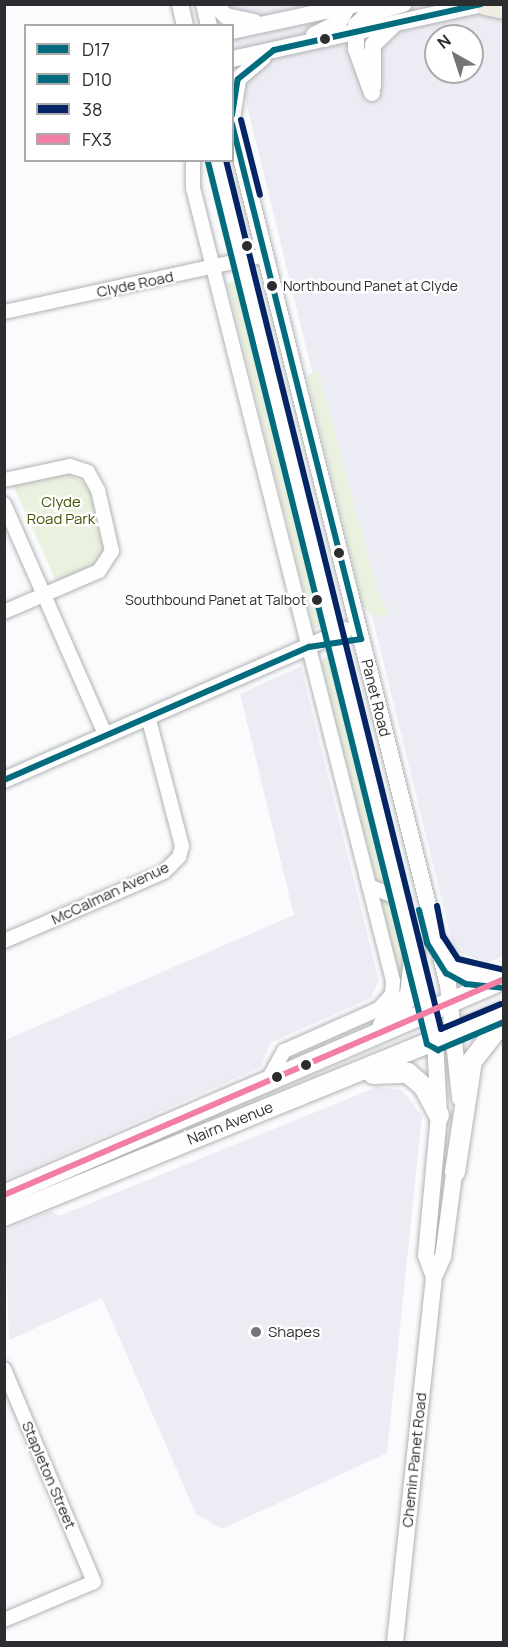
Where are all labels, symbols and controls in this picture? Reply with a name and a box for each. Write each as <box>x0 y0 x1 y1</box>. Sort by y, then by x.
legend <box>24 24 234 162</box>
north arrow <box>424 24 484 84</box>
text: N <box>433 29 455 54</box>
unlabelled marker <box>319 33 331 45</box>
text: D17 <box>82 37 110 61</box>
text: D10 <box>82 67 112 91</box>
text: 38 <box>82 97 102 121</box>
text: FX3 <box>82 127 112 151</box>
unlabelled marker <box>241 240 253 252</box>
street label: Clyde Road <box>95 267 175 301</box>
place label: Northbound Panet at Clyde <box>283 278 458 294</box>
marker: Northbound Panet at Clyde <box>266 280 278 292</box>
park label: Clyde Road Park <box>27 492 95 527</box>
unlabelled marker <box>333 547 345 559</box>
place label: Southbound Panet at Talbot <box>125 592 306 608</box>
marker: Southbound Panet at Talbot <box>311 594 323 606</box>
street label: Panet Road <box>358 657 394 739</box>
street label: McCalman Avenue <box>48 858 172 928</box>
unlabelled marker <box>300 1059 312 1071</box>
unlabelled marker <box>271 1071 283 1083</box>
street label: Nairn Avenue <box>185 1098 275 1148</box>
place label: Shapes <box>268 1323 320 1341</box>
marker: Shapes <box>249 1325 263 1339</box>
street label: Chemin Panet Road <box>398 1392 430 1528</box>
street label: Stapleton Street <box>18 1418 80 1532</box>

